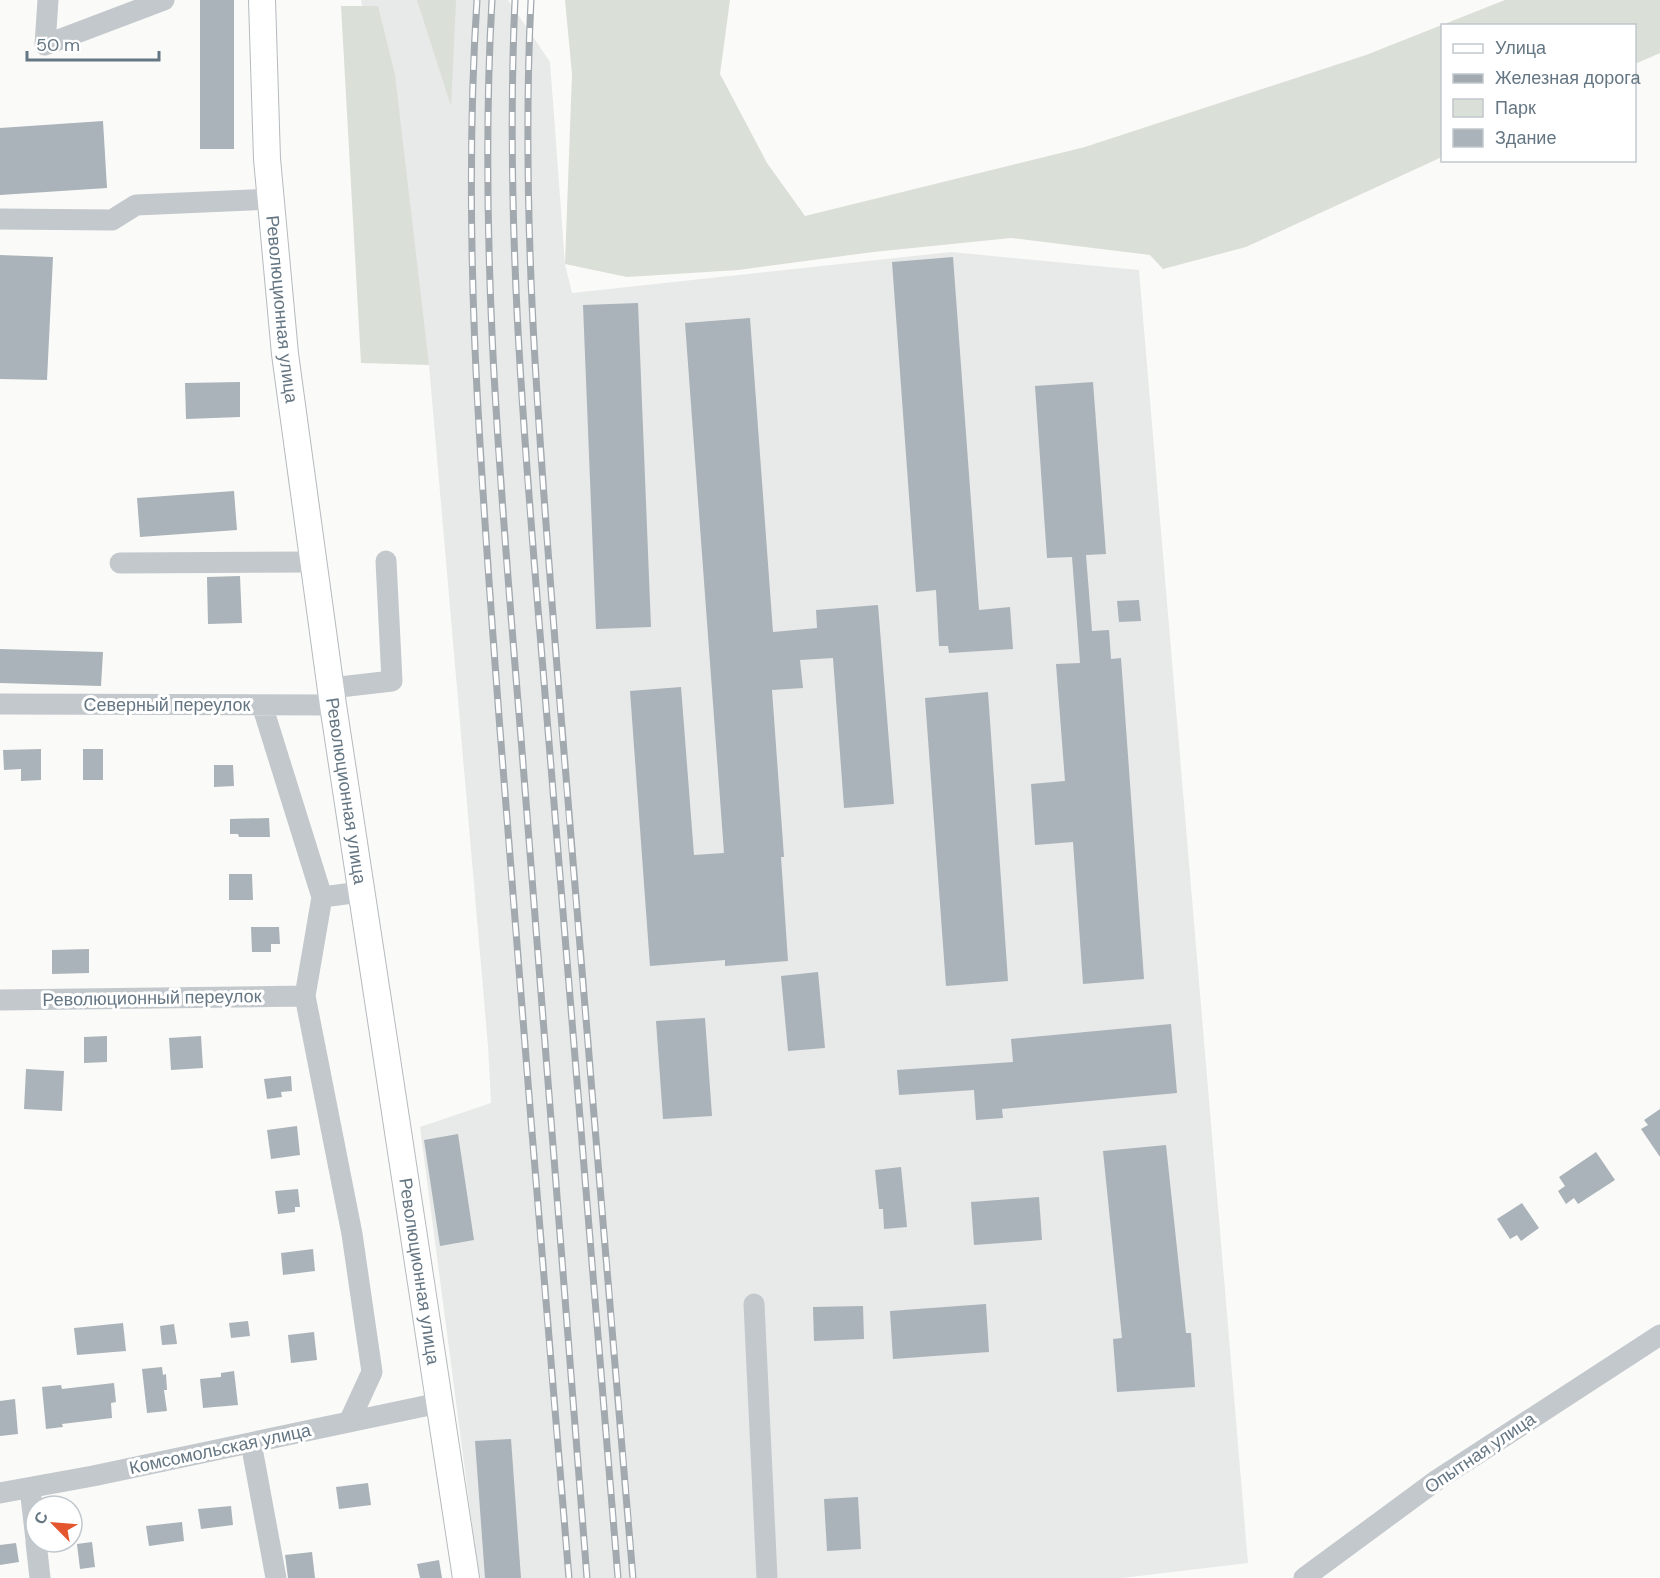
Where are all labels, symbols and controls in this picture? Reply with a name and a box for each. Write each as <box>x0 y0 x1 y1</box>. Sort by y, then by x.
scale bar <box>27 24 159 62</box>
legend <box>1441 24 1636 162</box>
text: 50 m <box>36 33 80 57</box>
text: Улица <box>1495 36 1547 60</box>
text: Железная дорога <box>1495 66 1641 90</box>
text: Парк <box>1495 96 1536 120</box>
text: Здание <box>1495 126 1556 150</box>
street label: Революционная улица <box>260 214 304 406</box>
street label: Северный переулок <box>84 693 251 717</box>
street label: Революционная улица <box>320 696 372 887</box>
street label: Революционный переулок <box>42 984 262 1012</box>
street label: Революционная улица <box>393 1176 445 1367</box>
street label: Опытная улица <box>1420 1406 1541 1499</box>
street label: Комсомольская улица <box>127 1418 314 1480</box>
north arrow <box>24 1494 84 1554</box>
text: С <box>29 1508 53 1528</box>

